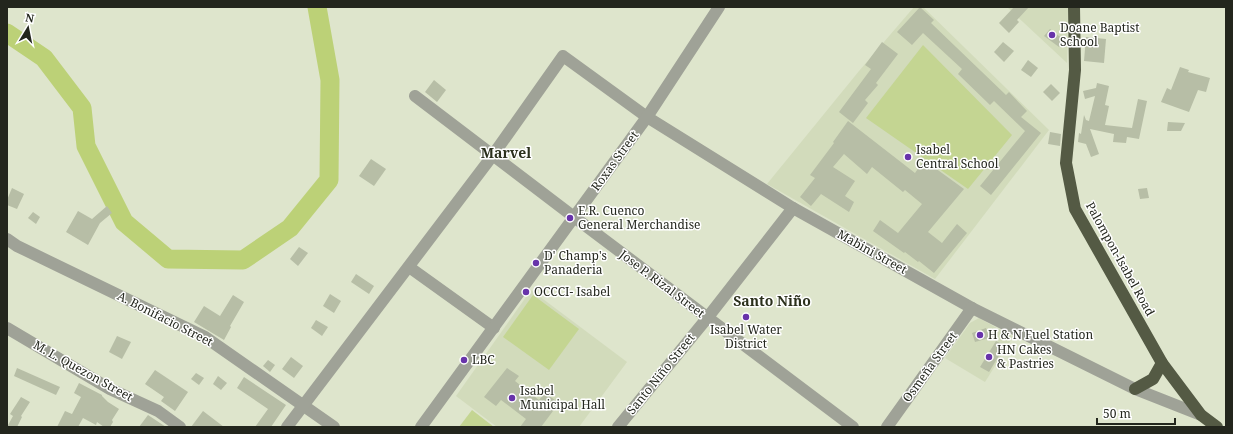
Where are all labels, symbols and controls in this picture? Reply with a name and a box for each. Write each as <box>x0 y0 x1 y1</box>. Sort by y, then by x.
north arrow <box>8 8 48 48</box>
text: N <box>24 10 36 26</box>
place label: Doane Baptist School <box>1060 19 1139 50</box>
marker: Doane Baptist School <box>1047 30 1057 40</box>
street label: Roxas Street <box>587 127 642 194</box>
place label: Isabel Central School <box>916 141 999 172</box>
district label: Marvel <box>481 143 531 162</box>
marker: Isabel Central School <box>903 152 913 162</box>
street label: Palompon-Isabel Road <box>1082 199 1159 319</box>
place label: E.R. Cuenco General Merchandise <box>578 202 701 233</box>
marker: E.R. Cuenco General Merchandise <box>565 213 575 223</box>
street label: Mabini Street <box>834 225 910 278</box>
street label: Jose P. Rizal Street <box>615 245 709 321</box>
place label: D' Champ's Panaderia <box>544 247 607 278</box>
marker: D' Champ's Panaderia <box>531 258 541 268</box>
place label: OCCCI- Isabel <box>534 283 611 300</box>
street label: A. Bonifacio Street <box>114 287 216 350</box>
marker: OCCCI- Isabel <box>521 287 531 297</box>
district label: Santo Niño <box>733 291 811 310</box>
marker: Isabel Water District <box>741 312 751 322</box>
place label: Isabel Water District <box>710 321 782 352</box>
place label: H & N Fuel Station <box>988 326 1093 343</box>
street label: Osmeña Street <box>898 328 961 405</box>
street label: Santo Niño Street <box>623 330 699 418</box>
marker: H & N Fuel Station <box>975 330 985 340</box>
street label: M. L. Quezon Street <box>30 336 136 405</box>
place label: HN Cakes & Pastries <box>997 341 1054 372</box>
place label: LBC <box>472 351 495 368</box>
marker: HN Cakes & Pastries <box>984 352 994 362</box>
marker: LBC <box>459 355 469 365</box>
place label: Isabel Municipal Hall <box>520 382 605 413</box>
marker: Isabel Municipal Hall <box>507 393 517 403</box>
scale bar <box>1097 400 1175 426</box>
text: 50 m <box>1103 405 1131 422</box>

